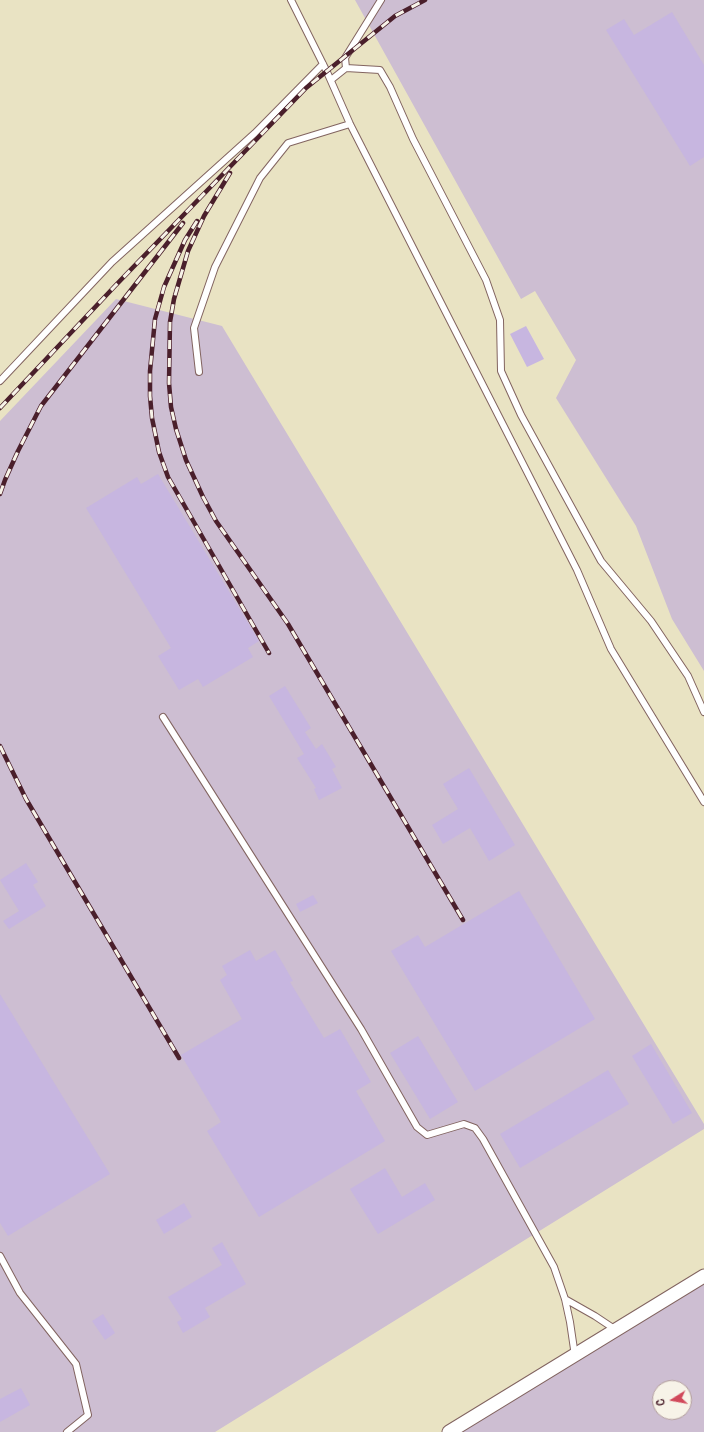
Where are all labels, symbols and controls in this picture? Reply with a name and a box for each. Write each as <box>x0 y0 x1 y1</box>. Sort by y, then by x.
north arrow <box>652 1380 692 1420</box>
text: С <box>654 1398 668 1407</box>

